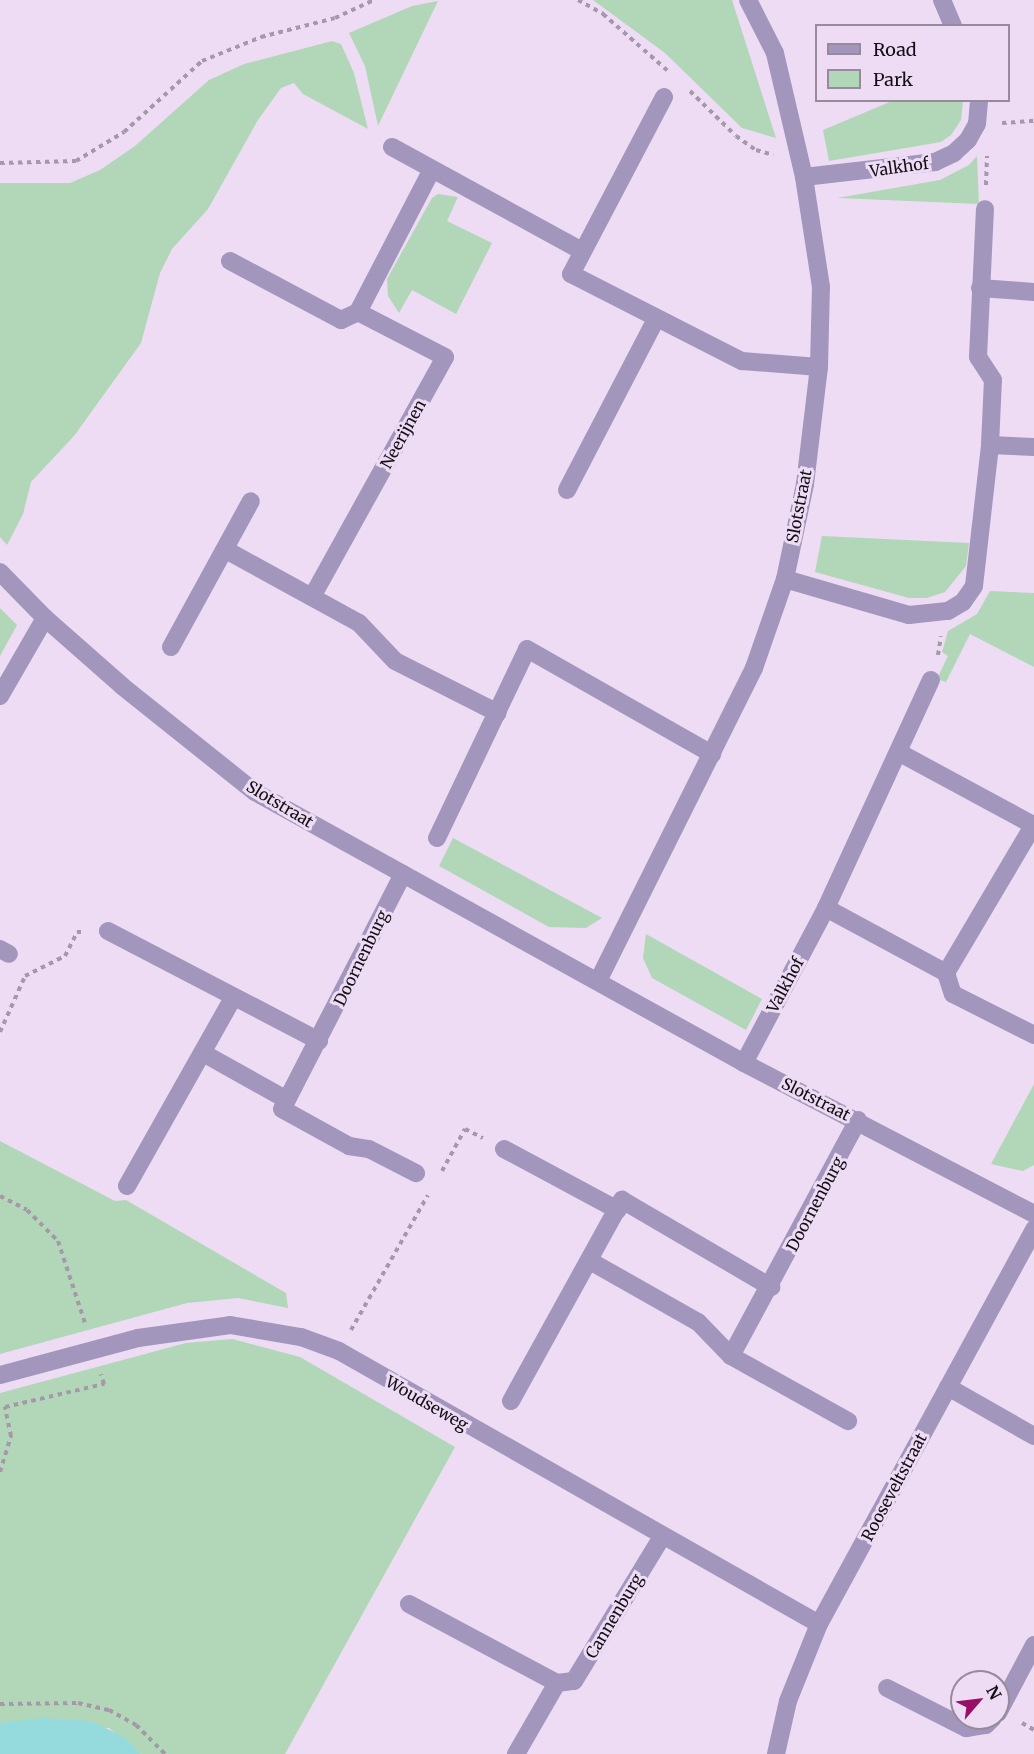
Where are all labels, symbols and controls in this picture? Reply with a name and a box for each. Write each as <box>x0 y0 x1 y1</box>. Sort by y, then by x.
legend <box>815 24 1010 102</box>
text: Road <box>873 38 917 61</box>
text: Park <box>873 68 913 91</box>
street label: Valkhof <box>868 153 930 181</box>
street label: Neerijnen <box>376 396 430 472</box>
street label: Slotstraat <box>782 468 816 544</box>
street label: Slotstraat <box>243 777 317 831</box>
street label: Doornenburg <box>330 907 392 1009</box>
street label: Valkhof <box>763 954 807 1016</box>
street label: Slotstraat <box>778 1074 854 1124</box>
street label: Doornenburg <box>782 1154 848 1254</box>
street label: Woudseweg <box>382 1372 472 1434</box>
street label: Rooseveltstraat <box>858 1430 930 1544</box>
street label: Cannenburg <box>581 1570 647 1662</box>
north arrow <box>950 1670 1010 1730</box>
text: N <box>982 1682 1006 1703</box>

